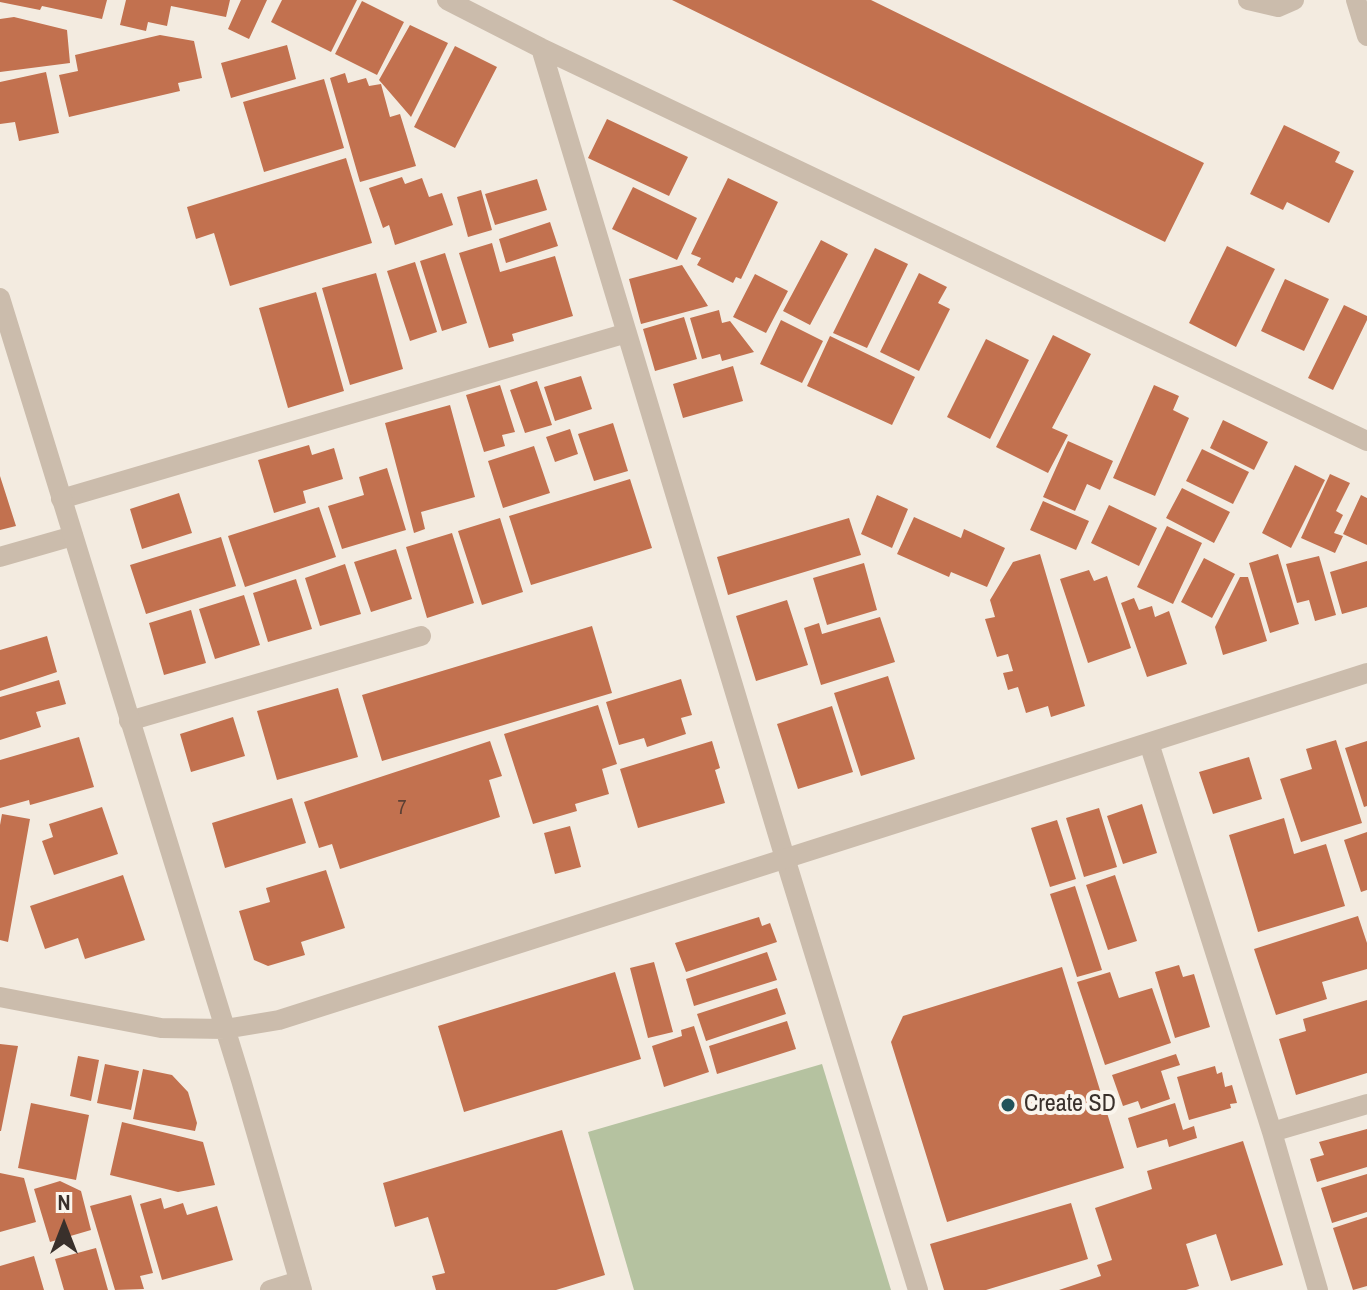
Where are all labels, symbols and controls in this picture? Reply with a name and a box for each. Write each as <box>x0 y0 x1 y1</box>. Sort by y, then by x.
house number: 7 <box>397 797 407 821</box>
place label: Create SD <box>1024 1091 1116 1119</box>
marker: Create SD <box>999 1096 1017 1114</box>
north arrow <box>24 1186 104 1266</box>
text: N <box>57 1187 71 1217</box>

